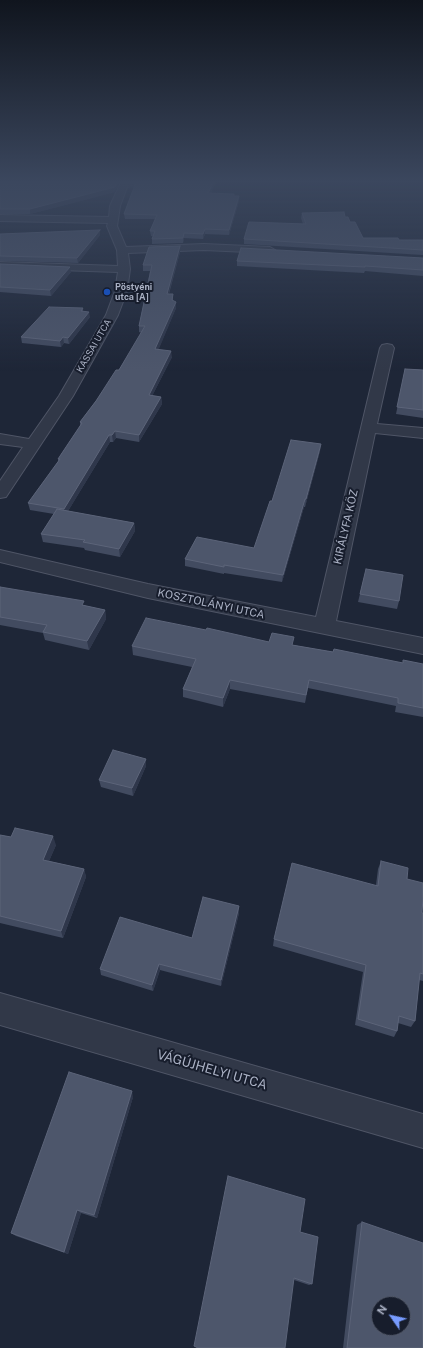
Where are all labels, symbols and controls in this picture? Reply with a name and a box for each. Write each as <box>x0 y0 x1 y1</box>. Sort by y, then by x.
place label: Pöstyéni utca [A] <box>115 282 152 303</box>
marker: Pöstyéni utca [A] <box>102 287 112 297</box>
street label: KASSAI UTCA <box>74 317 114 375</box>
street label: KIRÁLYFA KÖZ <box>331 488 361 566</box>
street label: KOSZTOLÁNYI UTCA <box>156 586 266 622</box>
street label: VÁGÚJHELYI UTCA <box>155 1047 269 1093</box>
north arrow <box>371 1296 411 1336</box>
text: N <box>374 1303 389 1317</box>

